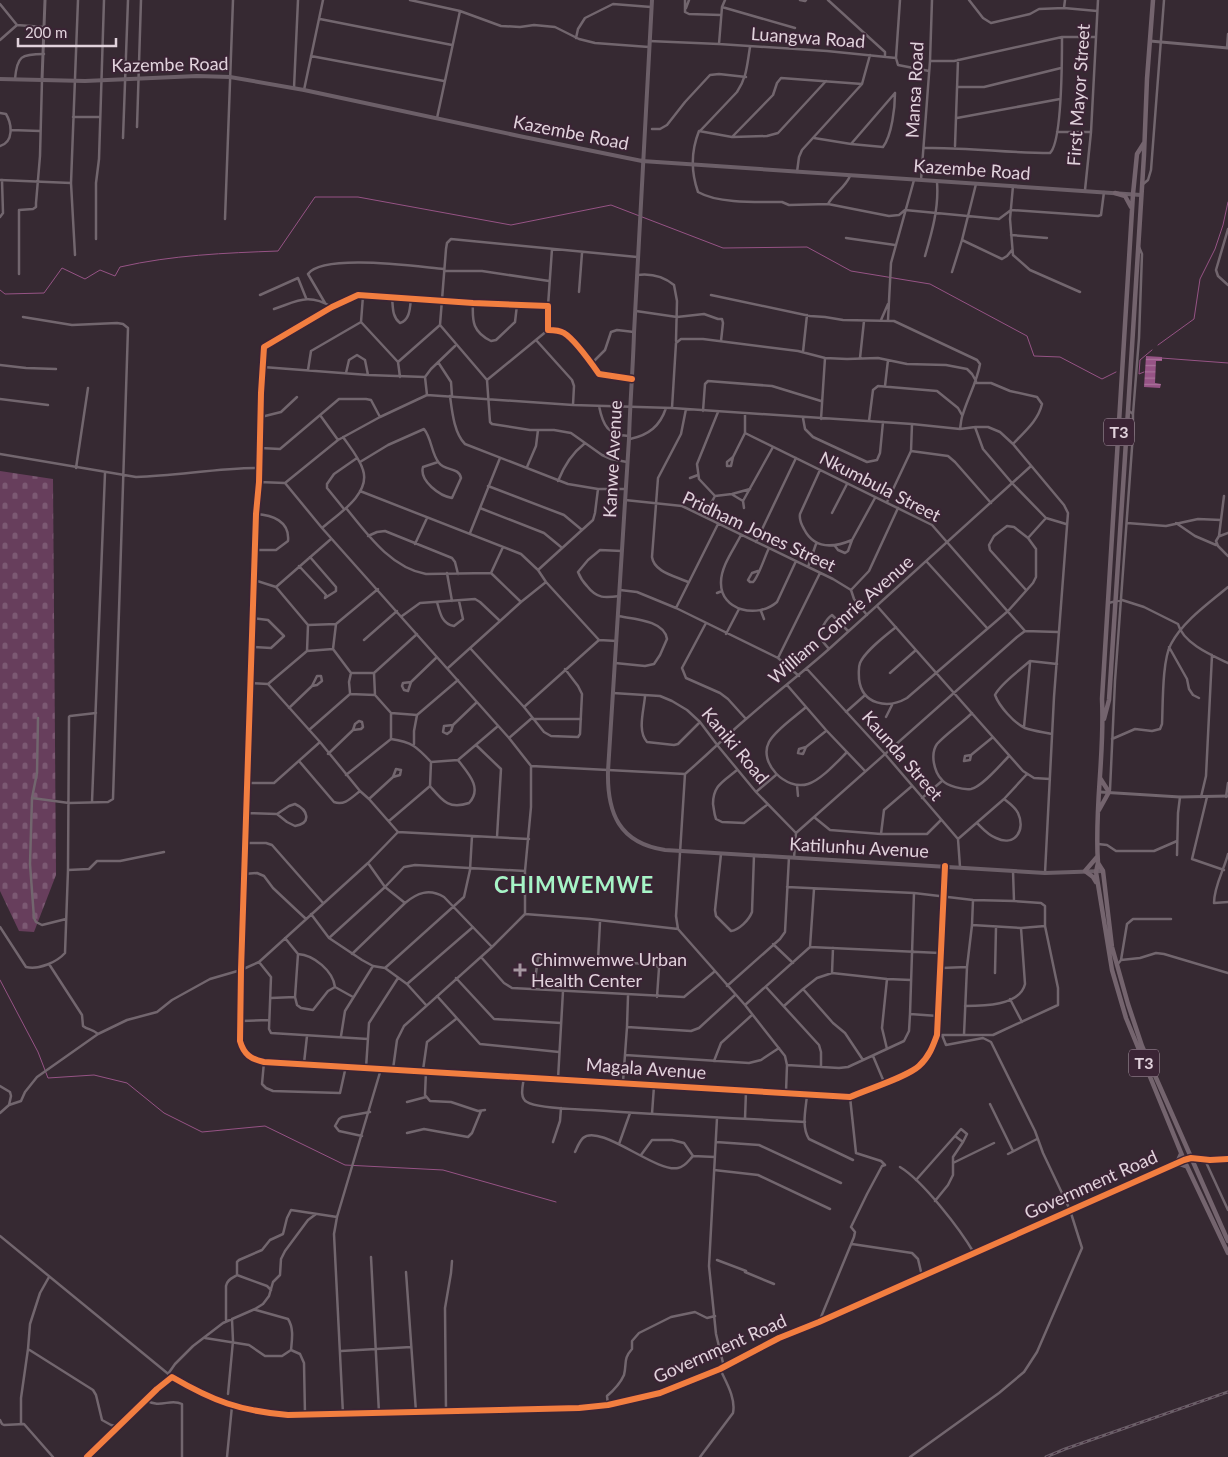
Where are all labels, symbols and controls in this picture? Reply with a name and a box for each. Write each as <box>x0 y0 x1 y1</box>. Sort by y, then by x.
scale bar <box>18 15 115 47</box>
street label: Luangwa Road <box>750 22 866 52</box>
text: 200 m <box>25 23 67 41</box>
street label: First Mayor Street <box>1062 23 1094 167</box>
street label: Mansa Road <box>900 41 928 139</box>
street label: Kazembe Road <box>111 52 229 76</box>
street label: Kazembe Road <box>512 110 631 154</box>
street label: Kazembe Road <box>913 154 1031 184</box>
street label: Kanwe Avenue <box>598 399 626 518</box>
road number: T3 <box>1104 418 1134 446</box>
street label: Nkumbula Street <box>816 446 945 526</box>
street label: Pridham Jones Street <box>679 486 840 576</box>
street label: William Comrie Avenue <box>763 550 917 688</box>
street label: Kaniki Road <box>697 703 774 788</box>
street label: Kaunda Street <box>858 706 948 805</box>
street label: Katilunhu Avenue <box>789 832 929 862</box>
district label: CHIMWEMWE <box>494 871 654 898</box>
place label: Chimwemwe Urban Health Center <box>531 948 687 991</box>
marker: Chimwemwe Urban Health Center <box>513 963 527 977</box>
road number: T3 <box>1129 1050 1159 1076</box>
street label: Magala Avenue <box>585 1053 707 1083</box>
street label: Government Road <box>1021 1145 1161 1223</box>
street label: Government Road <box>650 1309 790 1387</box>

